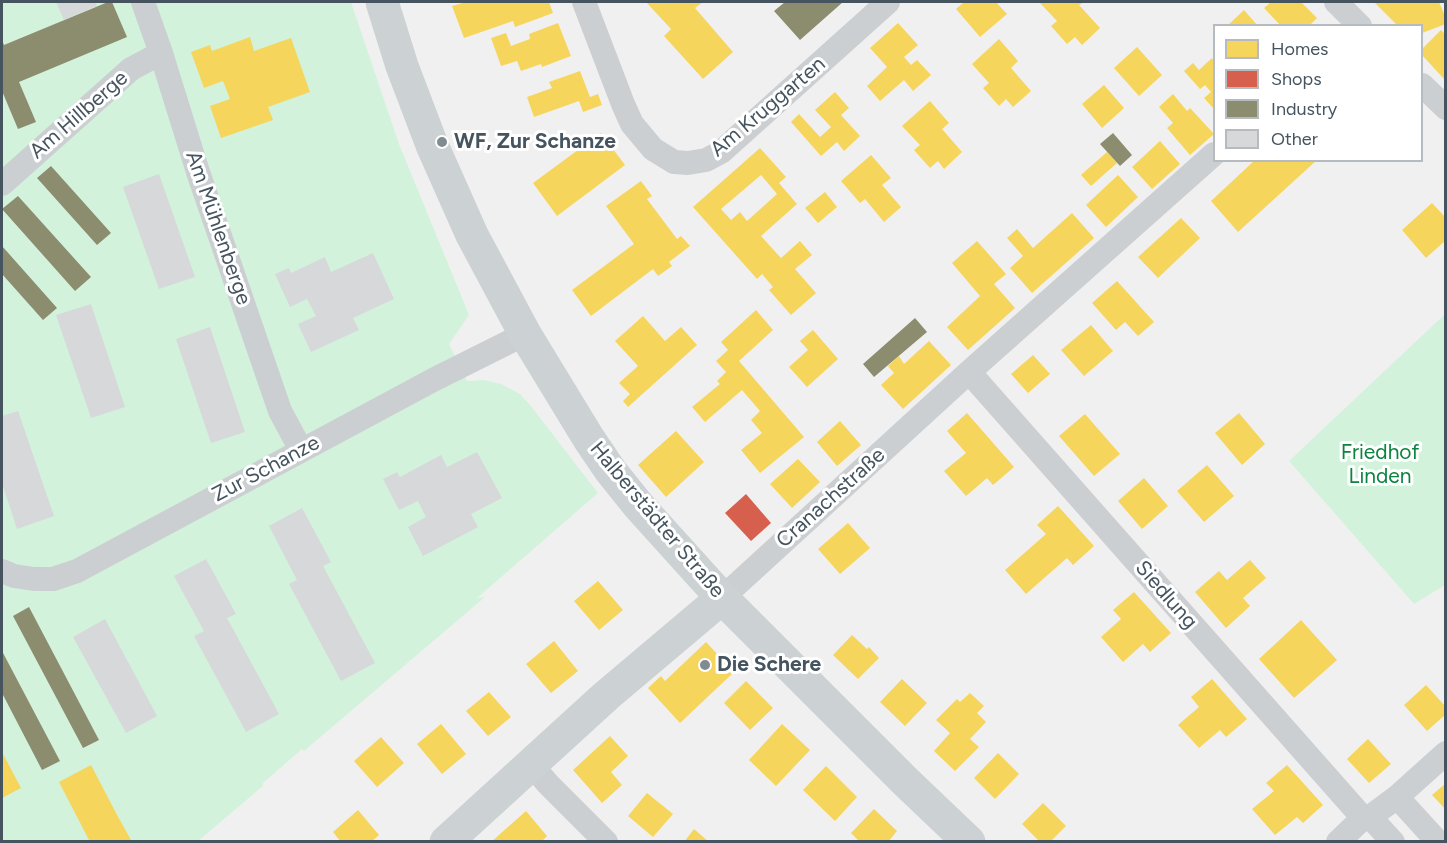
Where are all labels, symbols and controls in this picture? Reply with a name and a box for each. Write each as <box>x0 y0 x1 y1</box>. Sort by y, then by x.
legend <box>1213 24 1423 162</box>
text: Homes <box>1271 38 1329 60</box>
street label: Am Kruggarten <box>705 52 831 162</box>
street label: Am Hillberge <box>25 66 133 164</box>
text: Shops <box>1271 68 1322 90</box>
text: Industry <box>1271 98 1337 120</box>
text: Other <box>1271 128 1318 150</box>
place label: WF, Zur Schanze <box>454 129 616 155</box>
marker: WF, Zur Schanze <box>435 135 449 149</box>
street label: Am Mühlenberge <box>180 148 256 308</box>
street label: Zur Schanze <box>208 430 324 508</box>
street label: Halberstädter Straße <box>584 437 730 603</box>
park label: Friedhof Linden <box>1341 440 1419 490</box>
street label: Cranachstraße <box>772 443 890 553</box>
street label: Siedlung <box>1130 556 1202 634</box>
place label: Die Schere <box>717 652 821 678</box>
marker: Die Schere <box>698 658 712 672</box>

